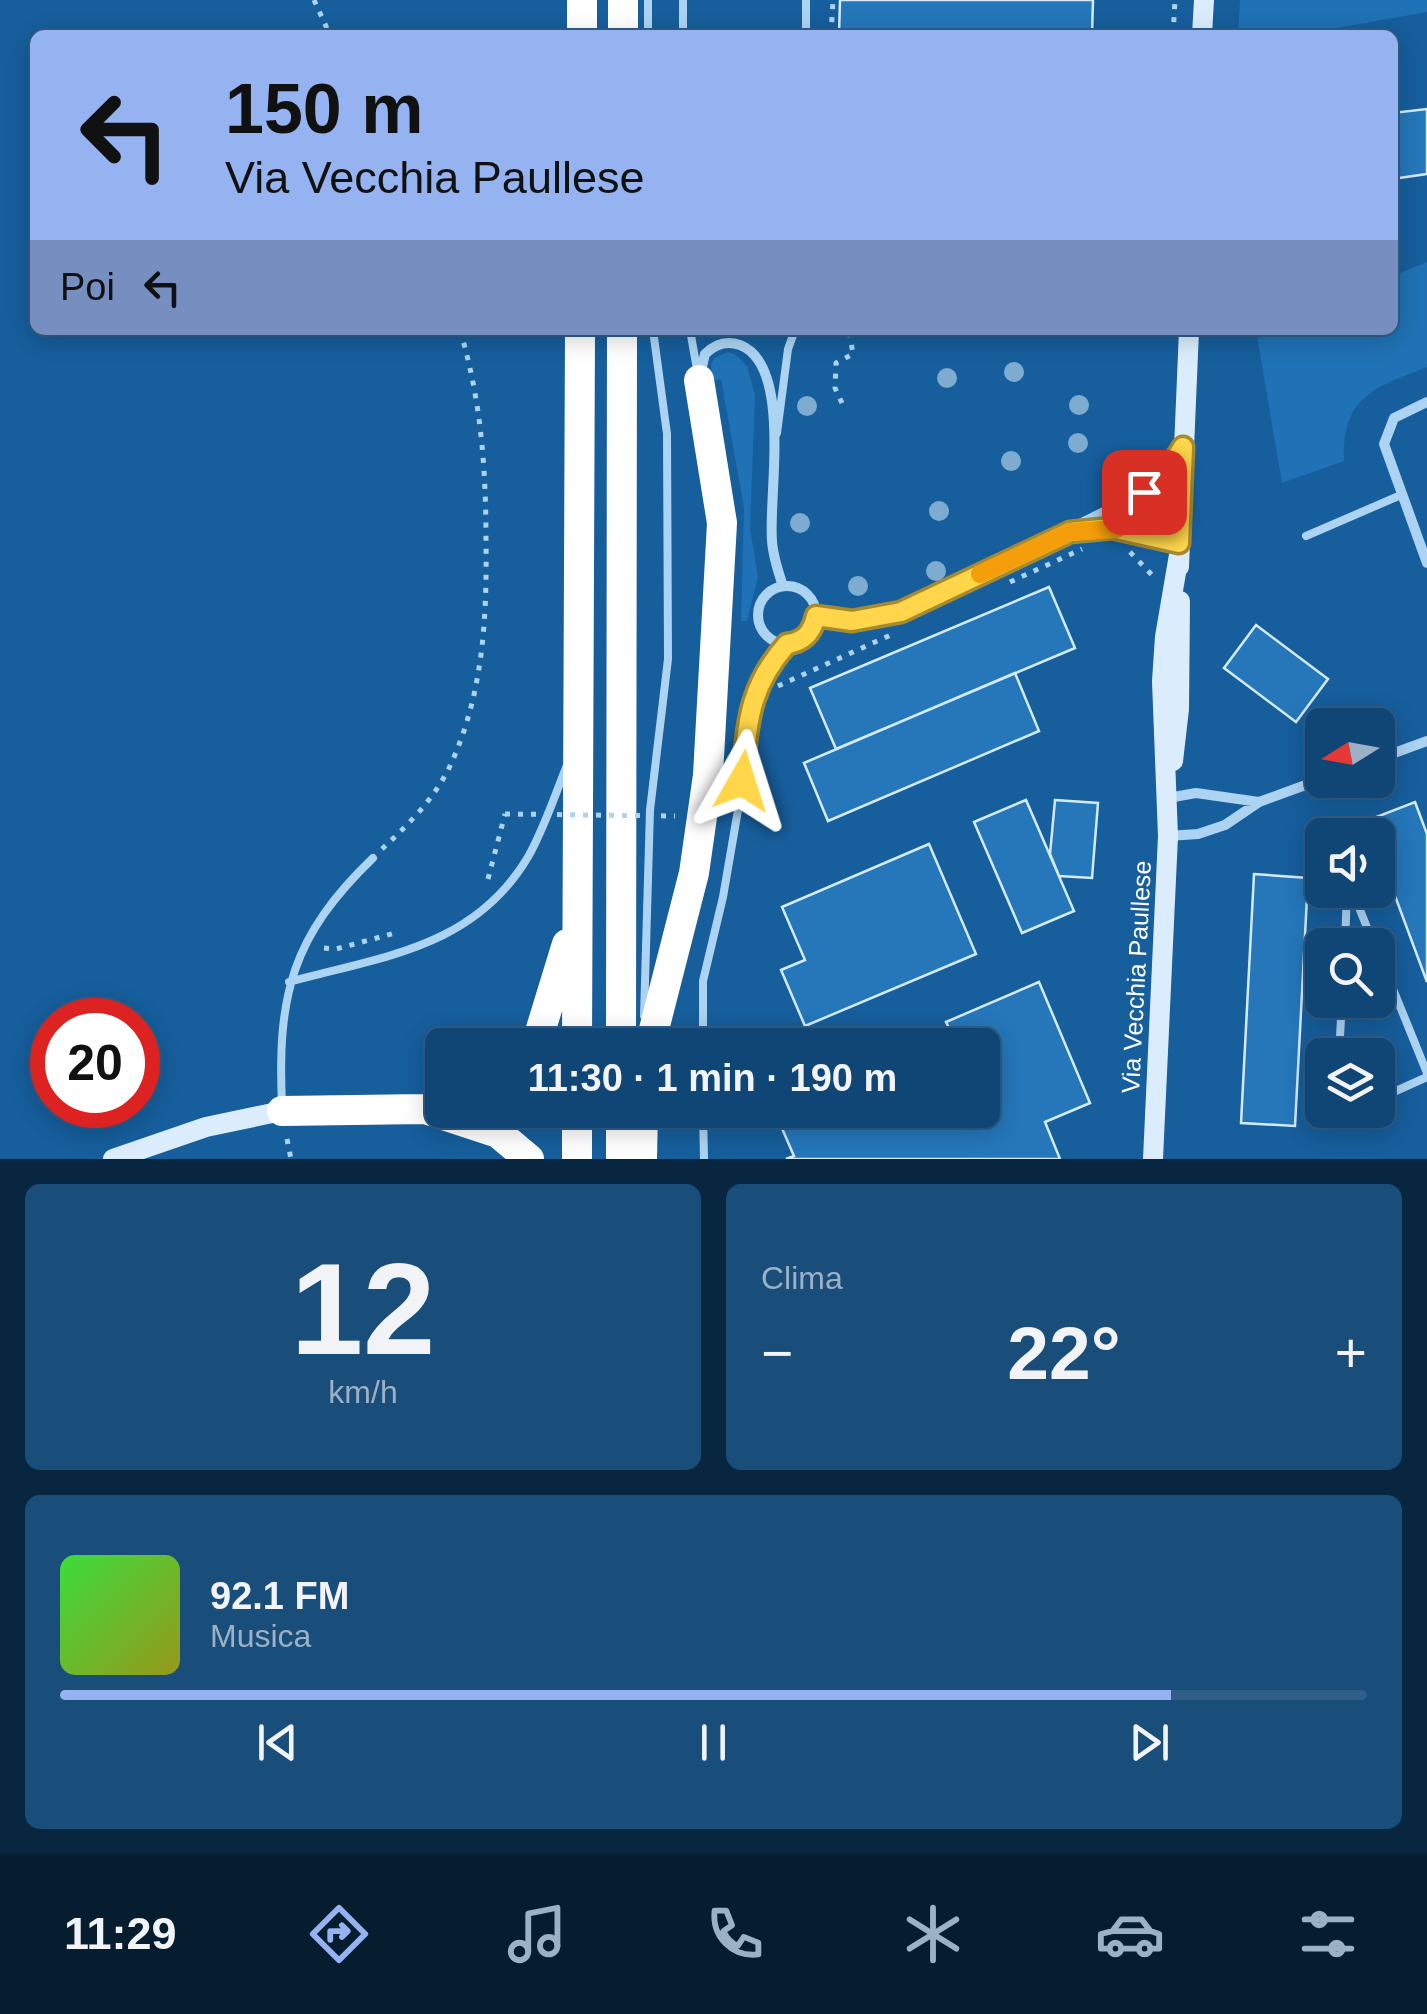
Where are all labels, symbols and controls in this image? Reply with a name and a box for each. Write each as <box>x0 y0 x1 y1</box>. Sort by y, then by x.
icon: left <box>60 70 190 200</box>
text: 150 m <box>225 70 423 148</box>
text: Via Vecchia Paullese <box>225 152 644 203</box>
icon: left <box>135 260 190 315</box>
text: Poi <box>60 266 115 308</box>
pin <box>1102 450 1187 535</box>
icon: arrive <box>1117 465 1172 520</box>
north arrow <box>1305 708 1395 798</box>
map controls <box>1305 708 1395 1128</box>
position arrow <box>690 729 794 833</box>
button: sound <box>1305 818 1395 908</box>
street label: Via Vecchia Paullese <box>1116 860 1156 1094</box>
button: search <box>1305 928 1395 1018</box>
speed limit sign: 20 <box>30 998 160 1128</box>
button: layers <box>1305 1038 1395 1128</box>
text: 11:30 · 1 min · 190 m <box>528 1057 897 1099</box>
text: 12 <box>291 1236 435 1382</box>
text: Clima <box>761 1260 843 1296</box>
text: 22° <box>1007 1311 1121 1395</box>
text: − <box>761 1322 793 1384</box>
text: + <box>1335 1322 1367 1384</box>
text: km/h <box>328 1374 398 1410</box>
text: 92.1 FM <box>210 1575 349 1617</box>
text: Musica <box>210 1618 311 1654</box>
icon: previous <box>250 1715 305 1770</box>
icon: pause <box>686 1715 741 1770</box>
icon: next <box>1122 1715 1177 1770</box>
icon: directions <box>304 1899 374 1969</box>
icon: music <box>502 1899 572 1969</box>
icon: phone <box>700 1899 770 1969</box>
icon: climate <box>898 1899 968 1969</box>
icon: car <box>1095 1899 1165 1969</box>
icon: filters <box>1293 1899 1363 1969</box>
text: 11:29 <box>64 1908 177 1959</box>

